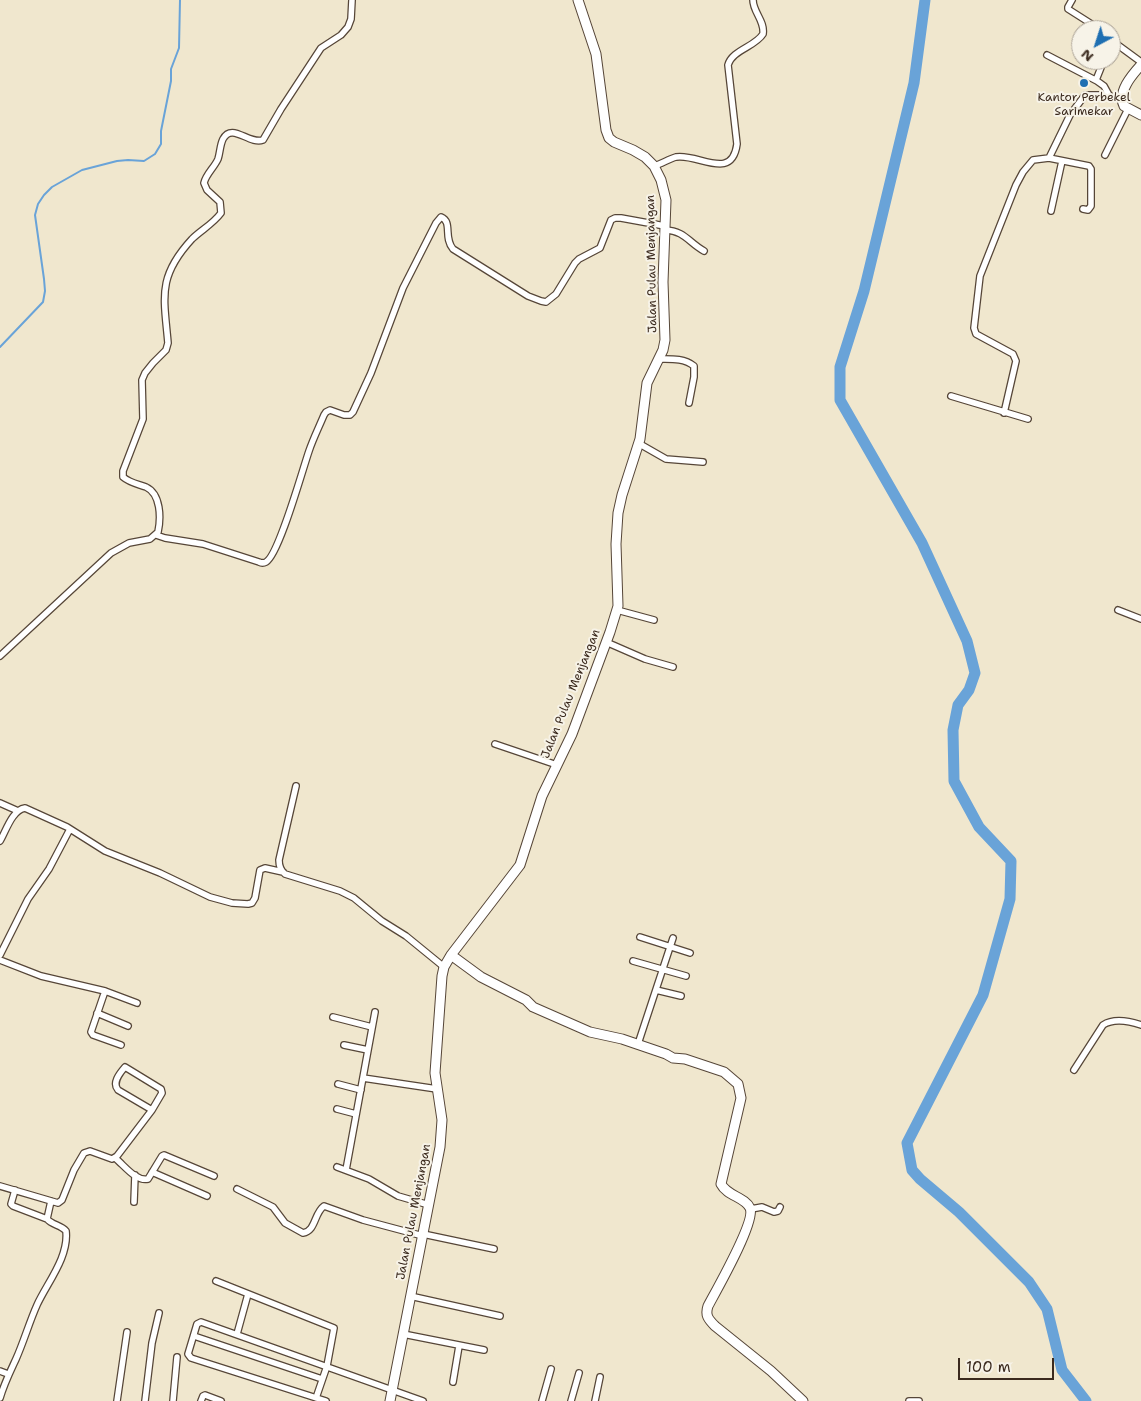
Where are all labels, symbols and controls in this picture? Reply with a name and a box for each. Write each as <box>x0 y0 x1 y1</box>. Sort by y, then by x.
north arrow <box>1071 20 1121 70</box>
text: N <box>1077 45 1097 66</box>
marker: Kantor Perbekel Sarimekar <box>1078 77 1090 89</box>
place label: Kantor Perbekel Sarimekar <box>1038 91 1130 119</box>
street label: Jalan Pulau Menjangan <box>644 195 660 333</box>
street label: Jalan Pulau Menjangan <box>538 627 604 761</box>
street label: Jalan Pulau Menjangan <box>394 1143 434 1281</box>
scale bar <box>961 1348 1057 1380</box>
text: 100 m <box>966 1357 1011 1377</box>

